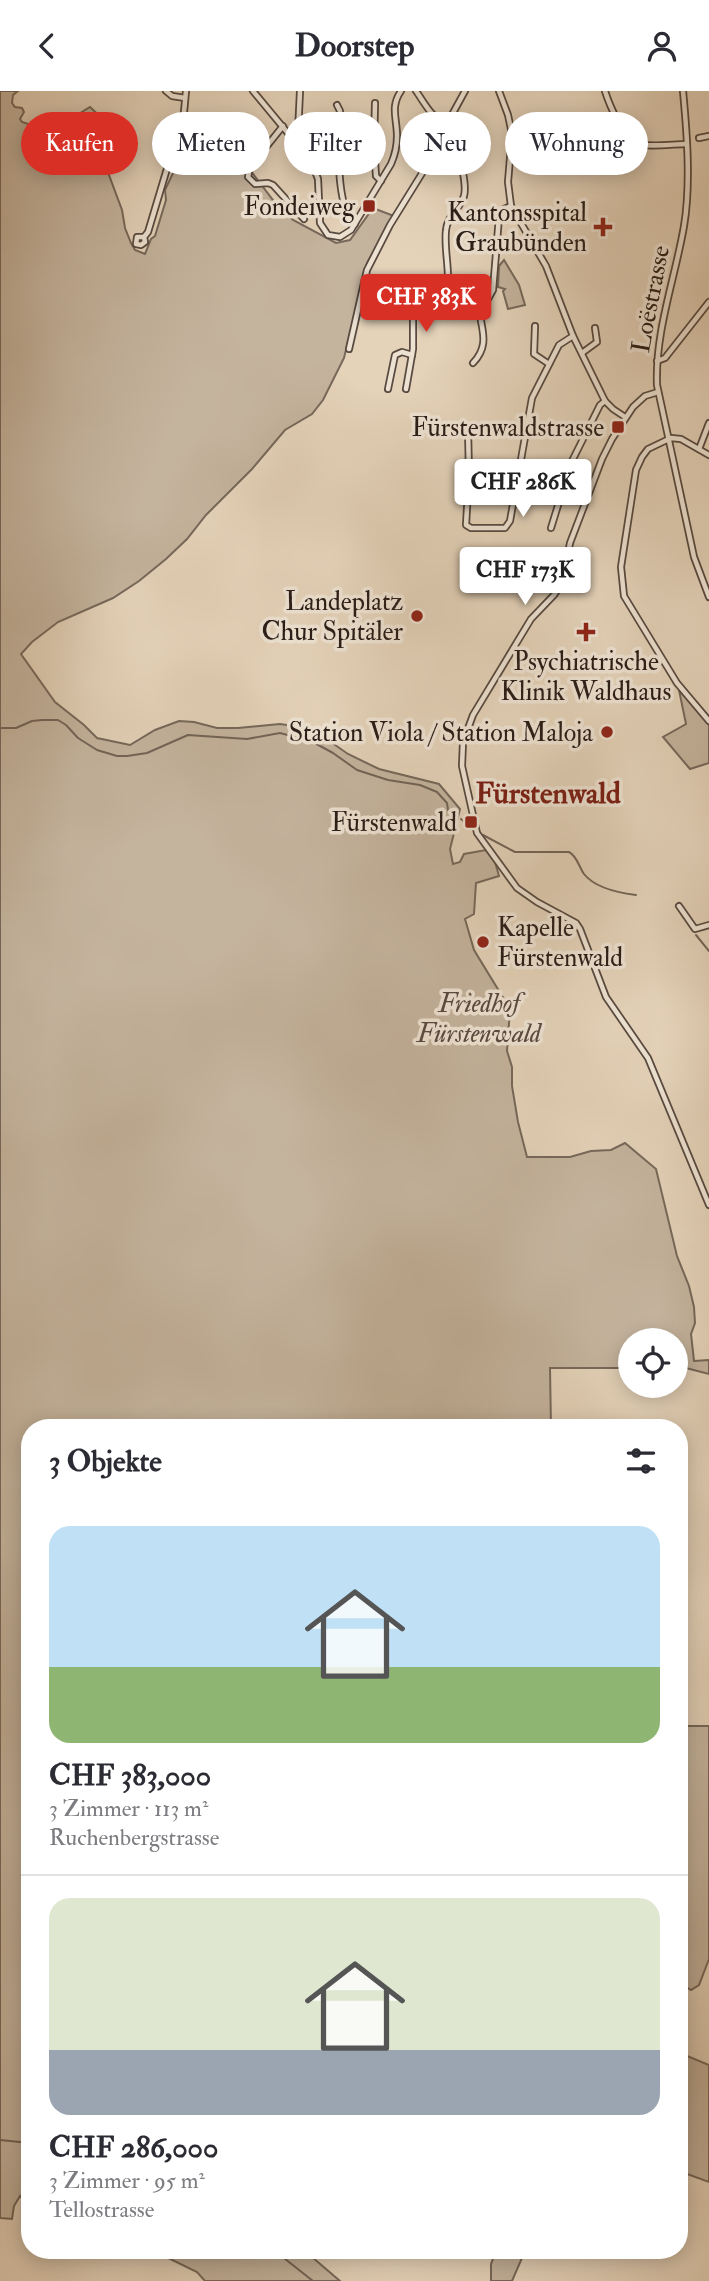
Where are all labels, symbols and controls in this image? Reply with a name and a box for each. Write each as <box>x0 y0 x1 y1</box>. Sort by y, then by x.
text: Doorstep <box>295 26 414 66</box>
icon: back <box>28 27 66 65</box>
icon: person <box>643 27 681 65</box>
chip: Kaufen <box>21 112 138 175</box>
chip: Mieten <box>152 112 270 175</box>
chip: Filter <box>284 112 386 175</box>
chip: Neu <box>400 112 491 175</box>
chip: Wohnung <box>505 112 648 175</box>
place label: Fondeiweg <box>244 191 356 223</box>
place label: Kantonsspital Graubünden <box>447 197 587 259</box>
marker: Fondeiweg <box>361 198 377 214</box>
marker: Kantonsspital Graubünden <box>593 217 613 237</box>
street label: Loëstrasse <box>625 243 677 356</box>
pin: CHF 383K <box>354 275 498 334</box>
text: CHF 383K <box>376 282 476 311</box>
place label: Fürstenwaldstrasse <box>411 412 604 444</box>
marker: Fürstenwaldstrasse <box>610 419 626 435</box>
pin: CHF 286K <box>451 459 595 519</box>
text: CHF 286K <box>470 467 576 496</box>
pin: CHF 173K <box>453 547 597 607</box>
text: CHF 173K <box>476 555 574 584</box>
place label: Landeplatz Chur Spitäler <box>261 586 403 649</box>
marker: Landeplatz Chur Spitäler <box>409 608 425 624</box>
marker: Psychiatrische Klinik Waldhaus <box>576 622 596 642</box>
place label: Psychiatrische Klinik Waldhaus <box>501 646 672 708</box>
place label: Station Viola / Station Maloja <box>289 717 593 749</box>
marker: Station Viola / Station Maloja <box>599 724 615 740</box>
district label: Fürstenwald <box>475 775 621 812</box>
place label: Fürstenwald <box>331 807 457 839</box>
marker: Fürstenwald <box>463 814 479 830</box>
place label: Kapelle Fürstenwald <box>497 912 623 974</box>
marker: Kapelle Fürstenwald <box>475 934 491 950</box>
park label: Friedhof Fürstenwald <box>415 988 543 1050</box>
map controls <box>618 1328 688 1398</box>
button: locate <box>618 1328 688 1398</box>
icon: filters <box>622 1442 660 1480</box>
text: 3 Objekte <box>49 1443 162 1480</box>
icon: home <box>292 1571 418 1697</box>
text: CHF 383,000 <box>49 1757 211 1794</box>
text: 3 Zimmer · 113 m² <box>49 1794 208 1823</box>
text: Ruchenbergstrasse <box>49 1823 219 1852</box>
icon: home <box>292 1943 418 2069</box>
text: CHF 286,000 <box>49 2129 218 2166</box>
text: 3 Zimmer · 95 m² <box>49 2166 205 2195</box>
text: Tellostrasse <box>49 2195 154 2224</box>

